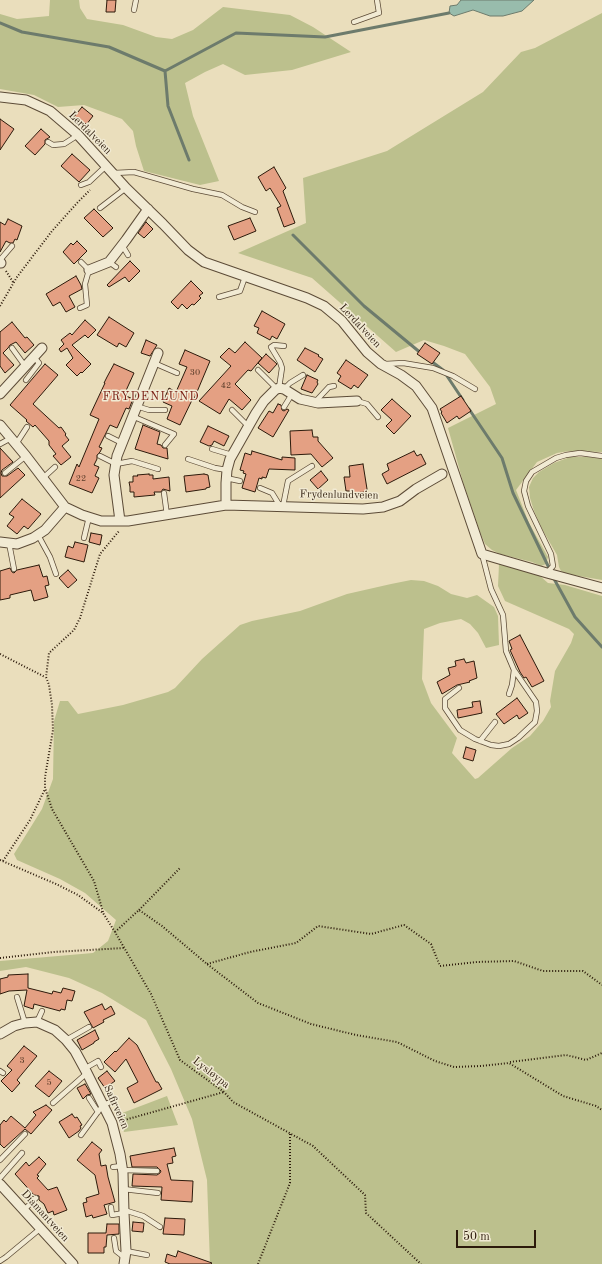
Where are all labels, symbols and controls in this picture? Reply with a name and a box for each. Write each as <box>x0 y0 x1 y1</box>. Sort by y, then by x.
street label: Lerdalveien <box>66 109 114 157</box>
street label: Lerdalveien <box>336 301 384 351</box>
house number: 30 <box>190 368 200 378</box>
house number: 42 <box>221 381 231 391</box>
district label: FRYDENLUND <box>102 390 200 404</box>
house number: 22 <box>76 474 86 484</box>
street label: Frydenlundveien <box>299 488 379 502</box>
street label: Lysløypa <box>190 1054 232 1092</box>
house number: 3 <box>19 1056 25 1066</box>
house number: 5 <box>46 1078 52 1088</box>
street label: Safirveien <box>100 1083 132 1131</box>
street label: Diamantveien <box>18 1187 72 1245</box>
scale bar <box>458 1222 538 1248</box>
text: 50 m <box>463 1231 490 1243</box>

